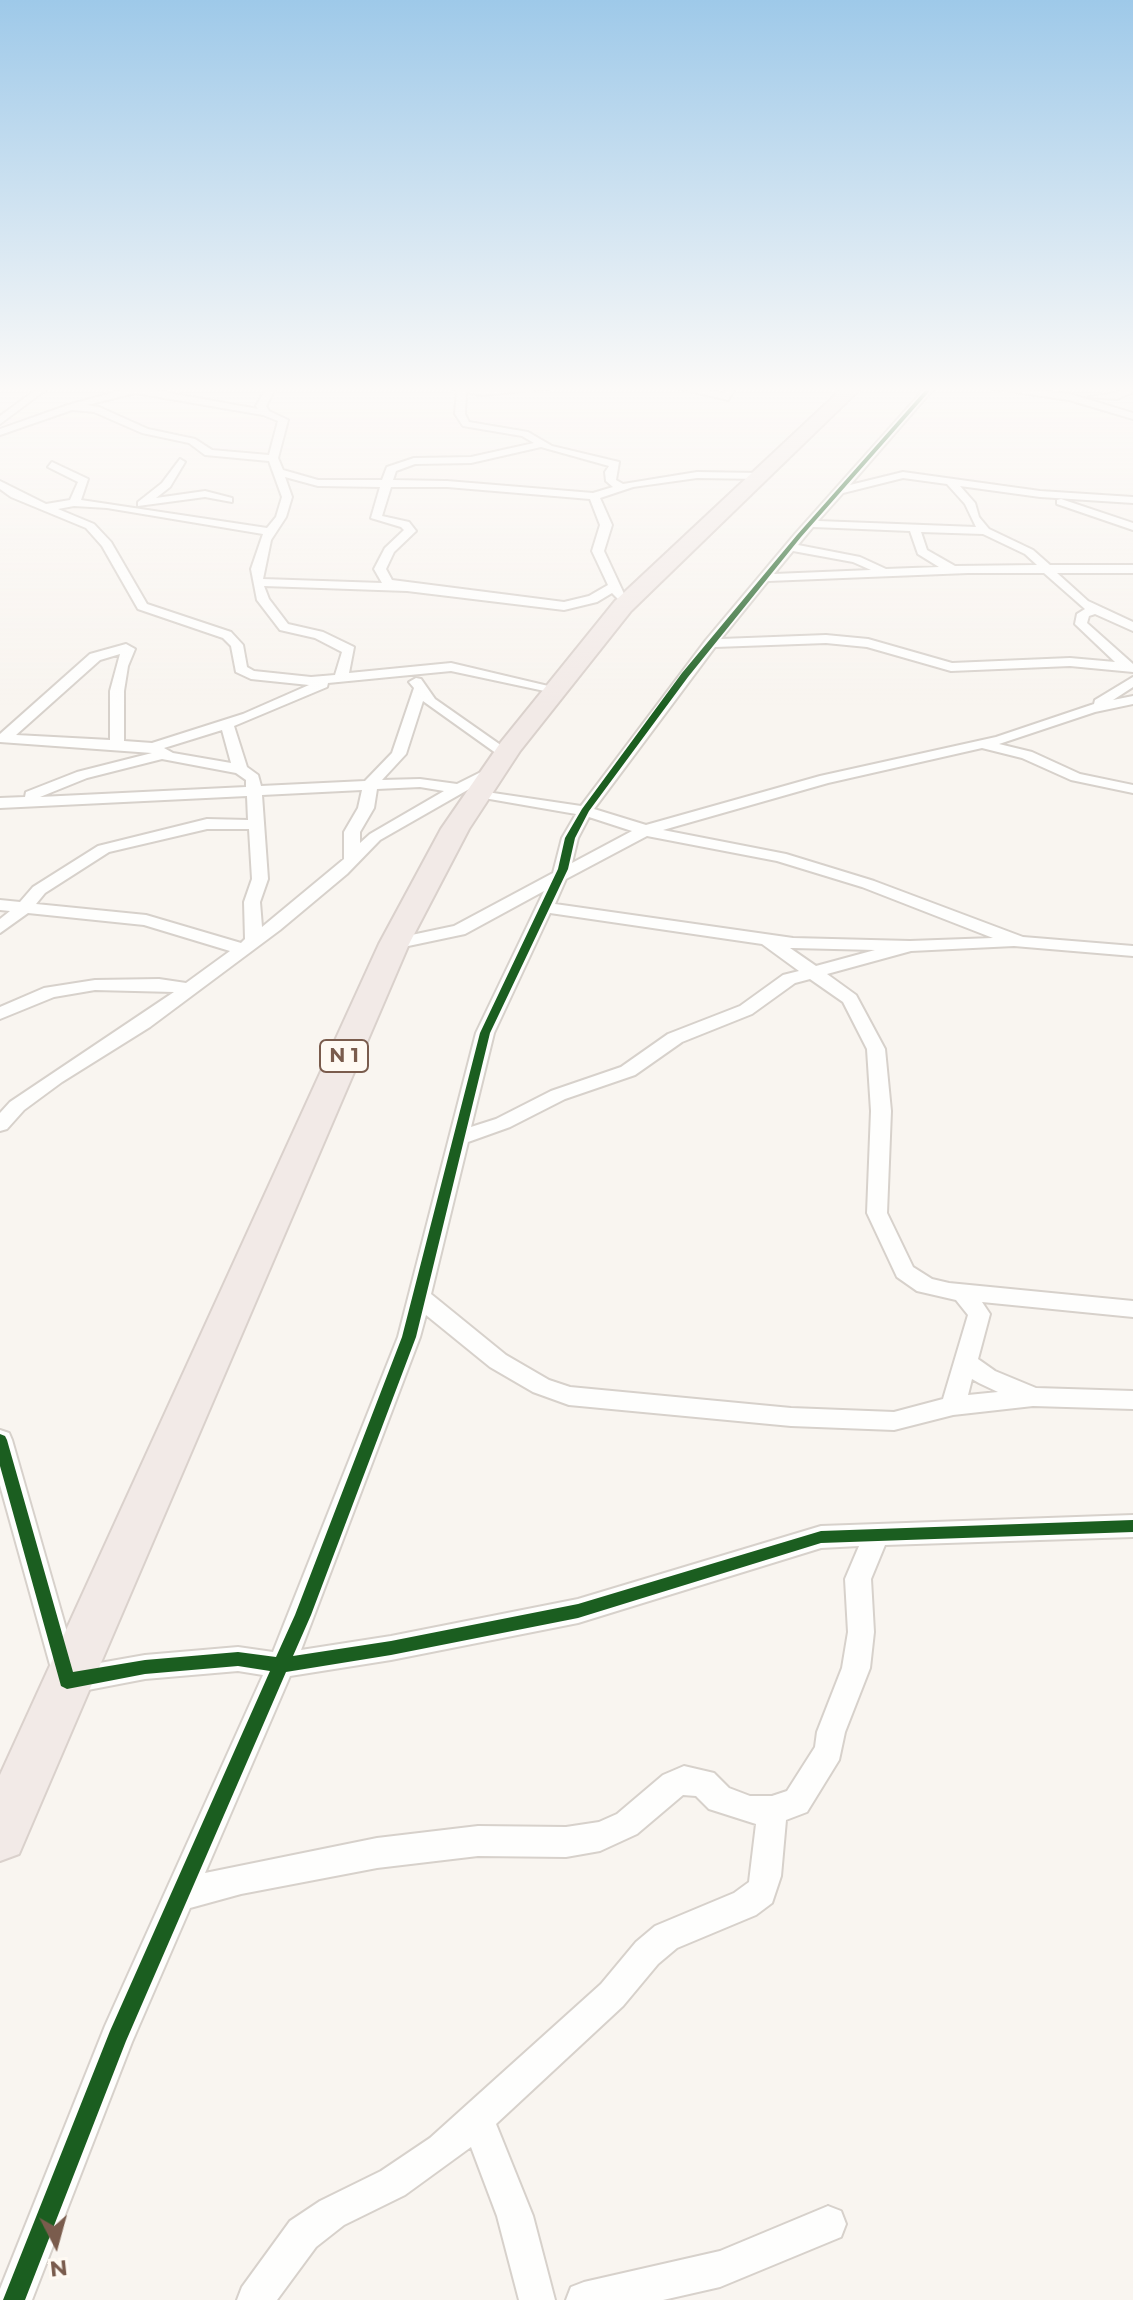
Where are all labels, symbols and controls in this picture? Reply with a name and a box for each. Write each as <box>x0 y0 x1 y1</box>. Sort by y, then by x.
road number: N 1 <box>320 1040 368 1072</box>
north arrow <box>16 2204 96 2284</box>
text: N <box>48 2254 69 2283</box>

